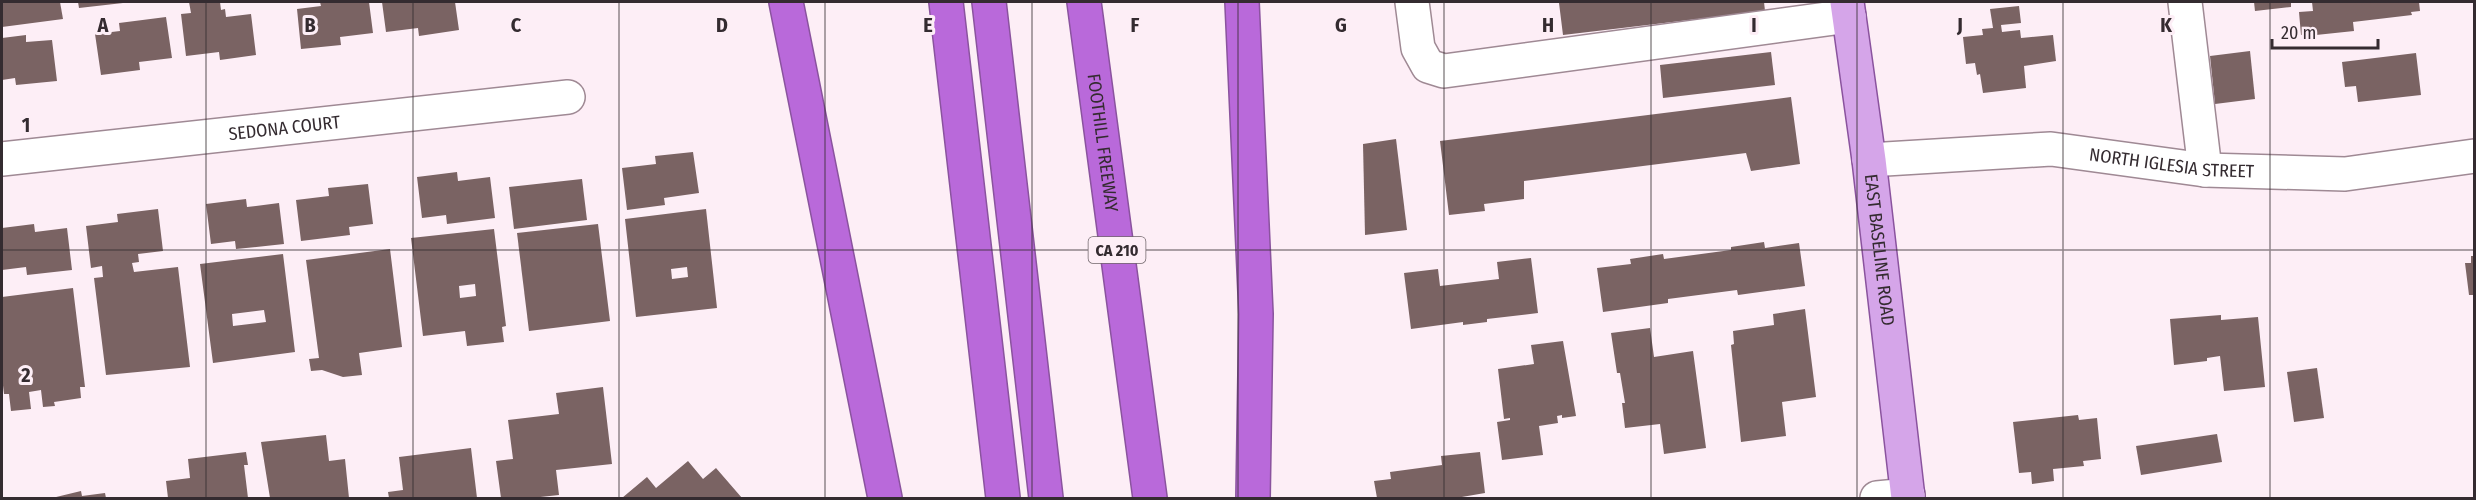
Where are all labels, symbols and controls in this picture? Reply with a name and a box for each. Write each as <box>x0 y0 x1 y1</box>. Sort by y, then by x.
scale bar <box>2272 12 2378 50</box>
text: A <box>97 13 110 37</box>
text: B <box>304 13 316 37</box>
text: C <box>511 13 522 37</box>
text: D <box>716 13 728 37</box>
text: E <box>923 13 933 37</box>
text: F <box>1131 13 1140 37</box>
text: G <box>1335 13 1347 37</box>
text: H <box>1542 13 1554 37</box>
text: I <box>1751 13 1757 37</box>
text: J <box>1956 13 1963 37</box>
text: K <box>2160 13 2172 37</box>
text: 20 m <box>2281 22 2316 44</box>
street label: FOOTHILL FREEWAY <box>1083 72 1123 213</box>
street label: SEDONA COURT <box>227 111 342 145</box>
text: 1 <box>22 113 30 137</box>
street label: NORTH IGLESIA STREET <box>2088 143 2255 182</box>
street label: EAST BASELINE ROAD <box>1860 173 1899 327</box>
road number: CA 210 <box>1088 237 1146 263</box>
text: 2 <box>20 363 31 387</box>

